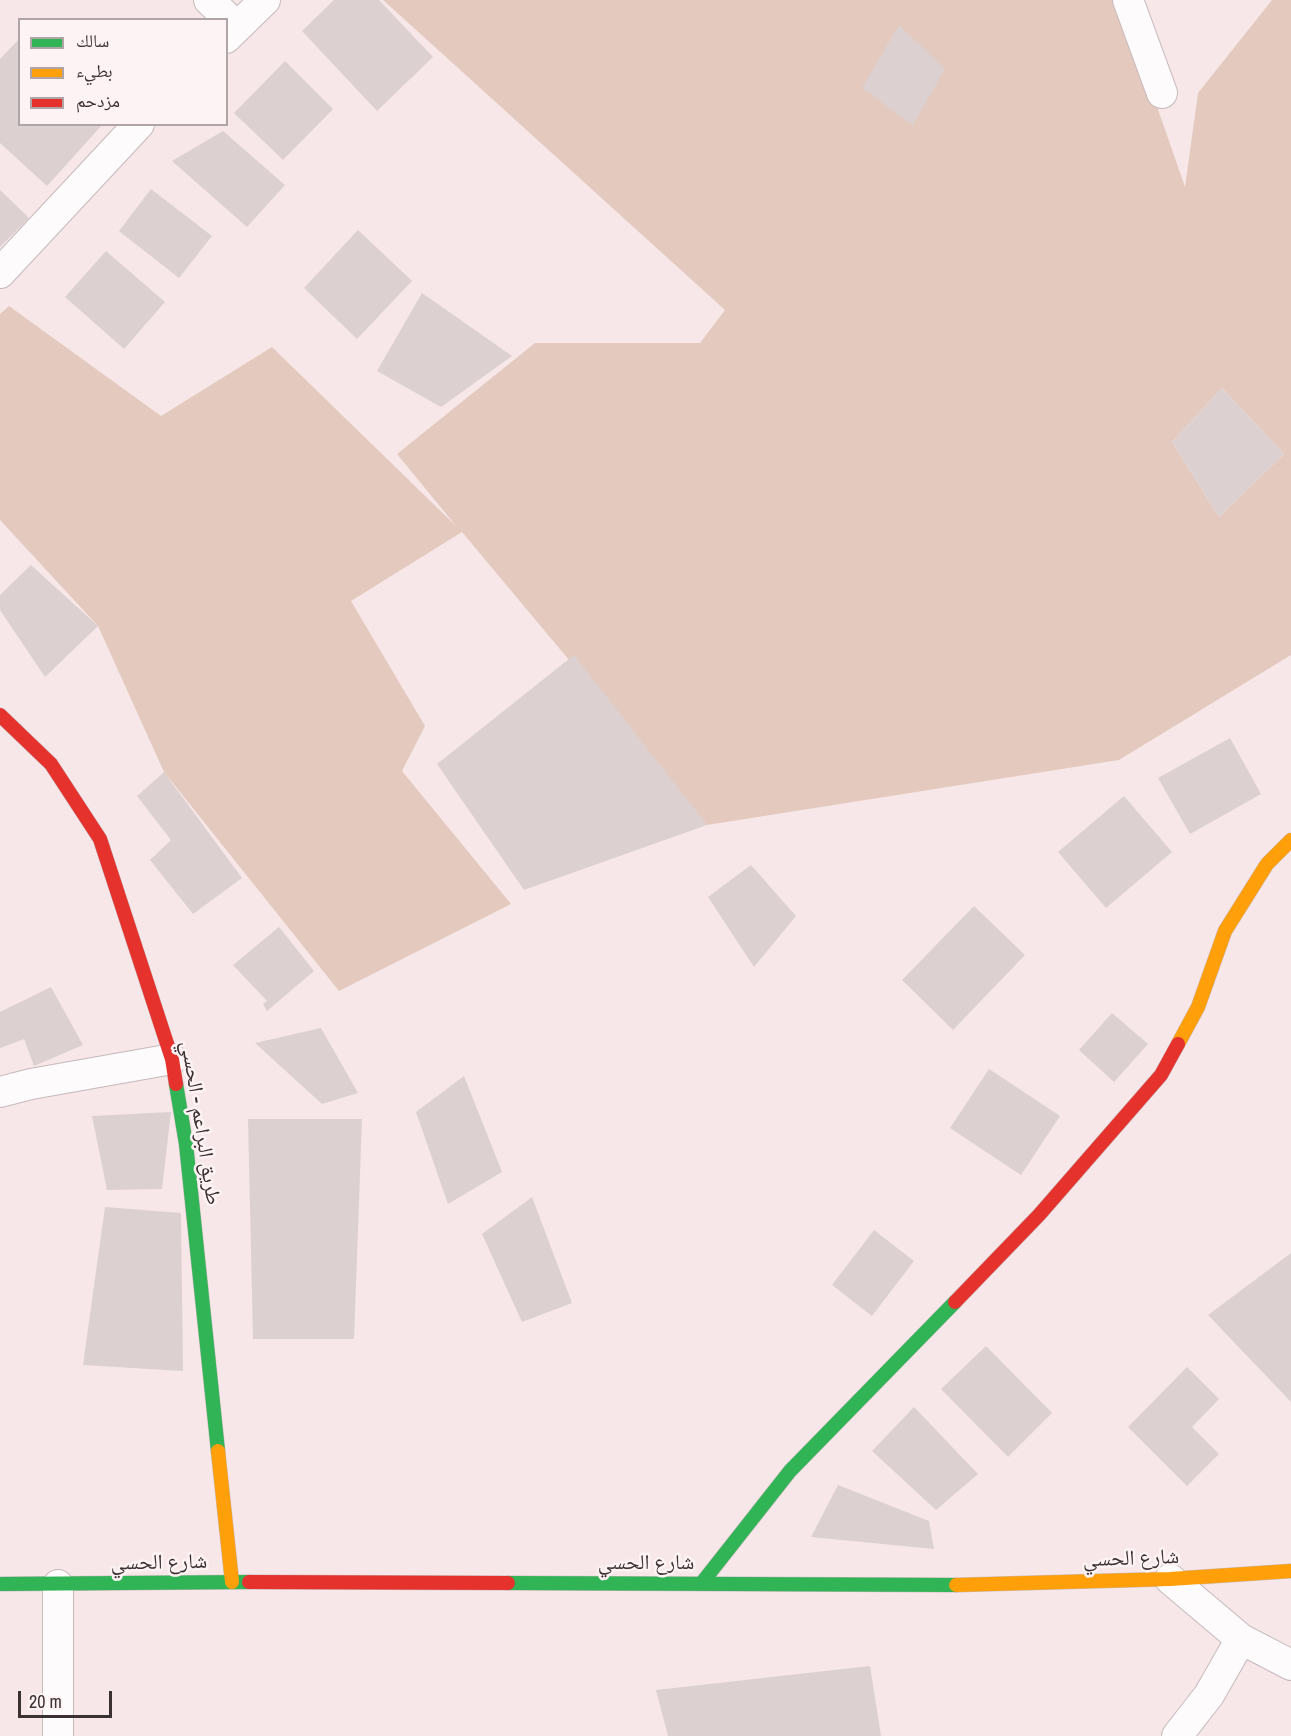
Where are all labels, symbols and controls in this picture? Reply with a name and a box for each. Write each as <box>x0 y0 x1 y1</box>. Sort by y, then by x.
legend <box>18 18 228 126</box>
text: سالك <box>76 28 109 53</box>
text: بطيء <box>76 58 113 83</box>
text: مزدحم <box>76 88 120 113</box>
street label: طريق البراعم - الحسي <box>175 1039 225 1207</box>
street label: شارع الحسي <box>1082 1545 1180 1573</box>
street label: شارع الحسي <box>111 1550 207 1576</box>
street label: شارع الحسي <box>598 1550 694 1576</box>
scale bar <box>21 1679 116 1717</box>
text: 20 m <box>29 1689 62 1714</box>

